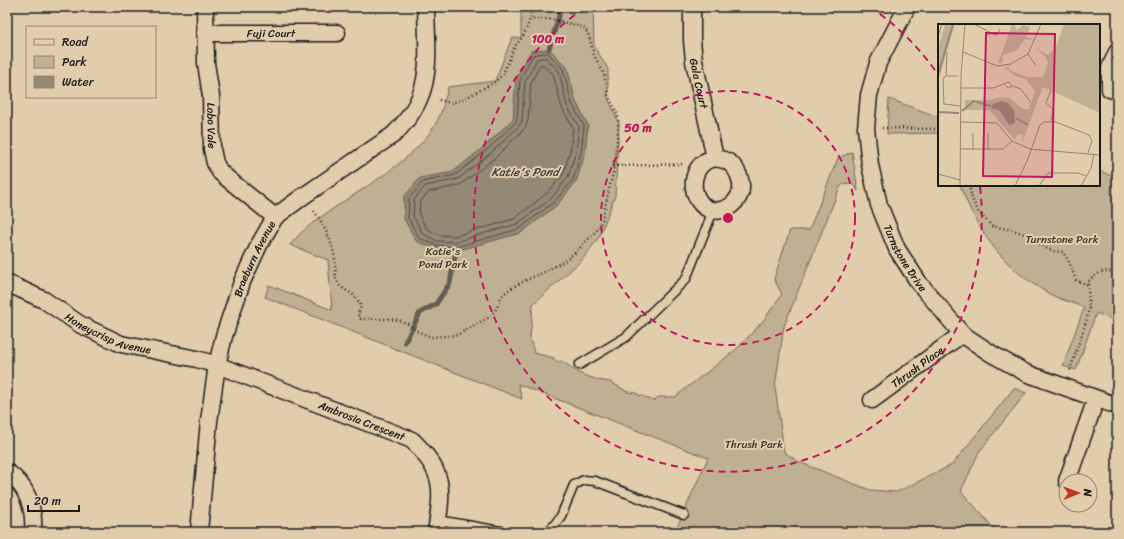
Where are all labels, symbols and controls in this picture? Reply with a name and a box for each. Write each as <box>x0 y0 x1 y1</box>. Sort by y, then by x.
street label: Fuji Court <box>247 24 296 43</box>
inset map <box>938 24 1100 186</box>
legend <box>26 26 156 98</box>
text: 100 m <box>532 28 565 50</box>
text: Road <box>62 31 89 53</box>
text: Park <box>62 51 87 73</box>
street label: Gala Court <box>684 56 714 111</box>
text: Water <box>62 71 95 93</box>
street label: Lobo Vale <box>202 102 221 149</box>
text: 50 m <box>624 117 652 139</box>
water label: Katie's Pond <box>491 161 562 183</box>
centre of rings <box>721 211 735 225</box>
street label: Braeburn Avenue <box>228 216 281 299</box>
street label: Turnstone Drive <box>878 221 932 296</box>
park label: Turnstone Park <box>1025 230 1099 249</box>
park label: Katie's Pond Park <box>418 242 468 274</box>
street label: Honeycrisp Avenue <box>61 307 154 359</box>
street label: Thrush Place <box>887 341 948 393</box>
street label: Ambrosia Crescent <box>315 395 408 446</box>
park label: Thrush Park <box>725 435 783 454</box>
north arrow <box>1058 473 1098 513</box>
scale bar <box>28 487 79 513</box>
text: N <box>1078 488 1097 497</box>
text: 20 m <box>34 490 61 512</box>

